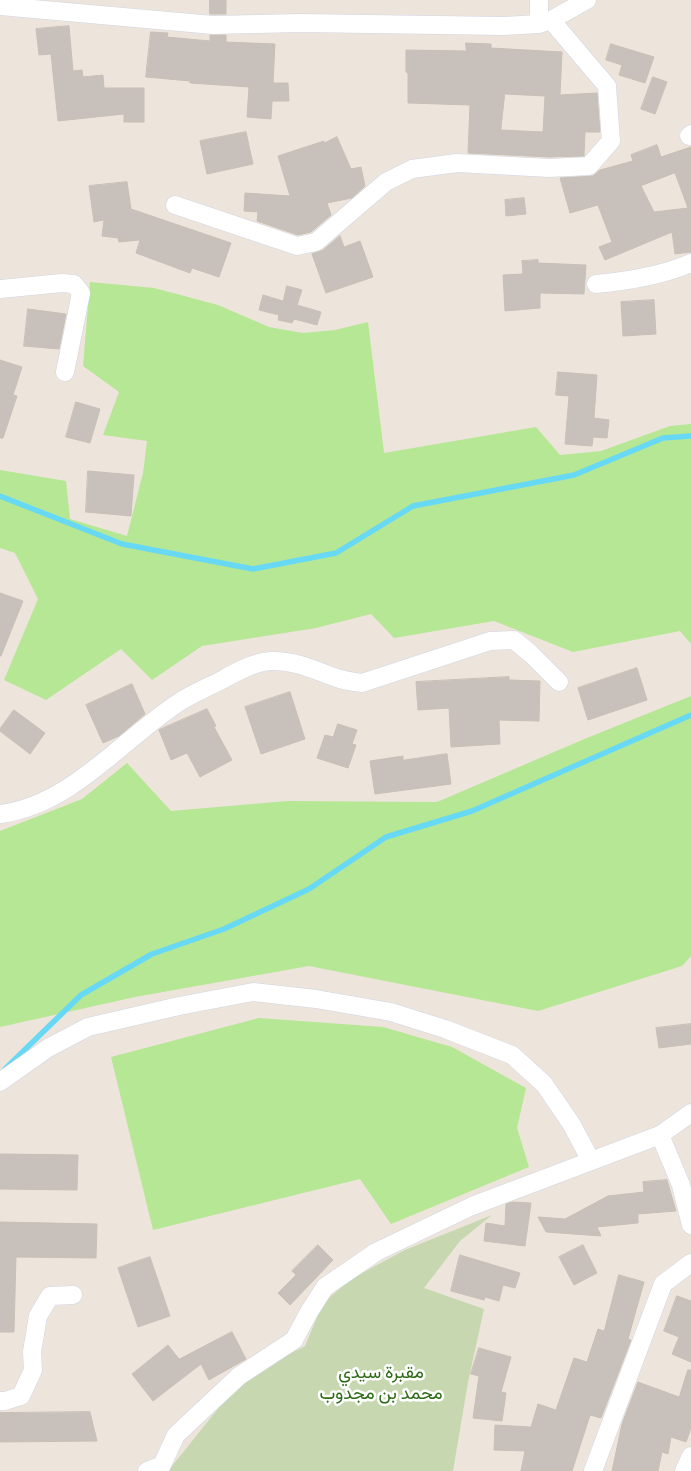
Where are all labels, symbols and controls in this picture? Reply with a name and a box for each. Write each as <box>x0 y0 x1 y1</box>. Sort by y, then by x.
park label: مقبرة سيدي محمد بن مجدوب <box>319 1363 443 1406</box>

